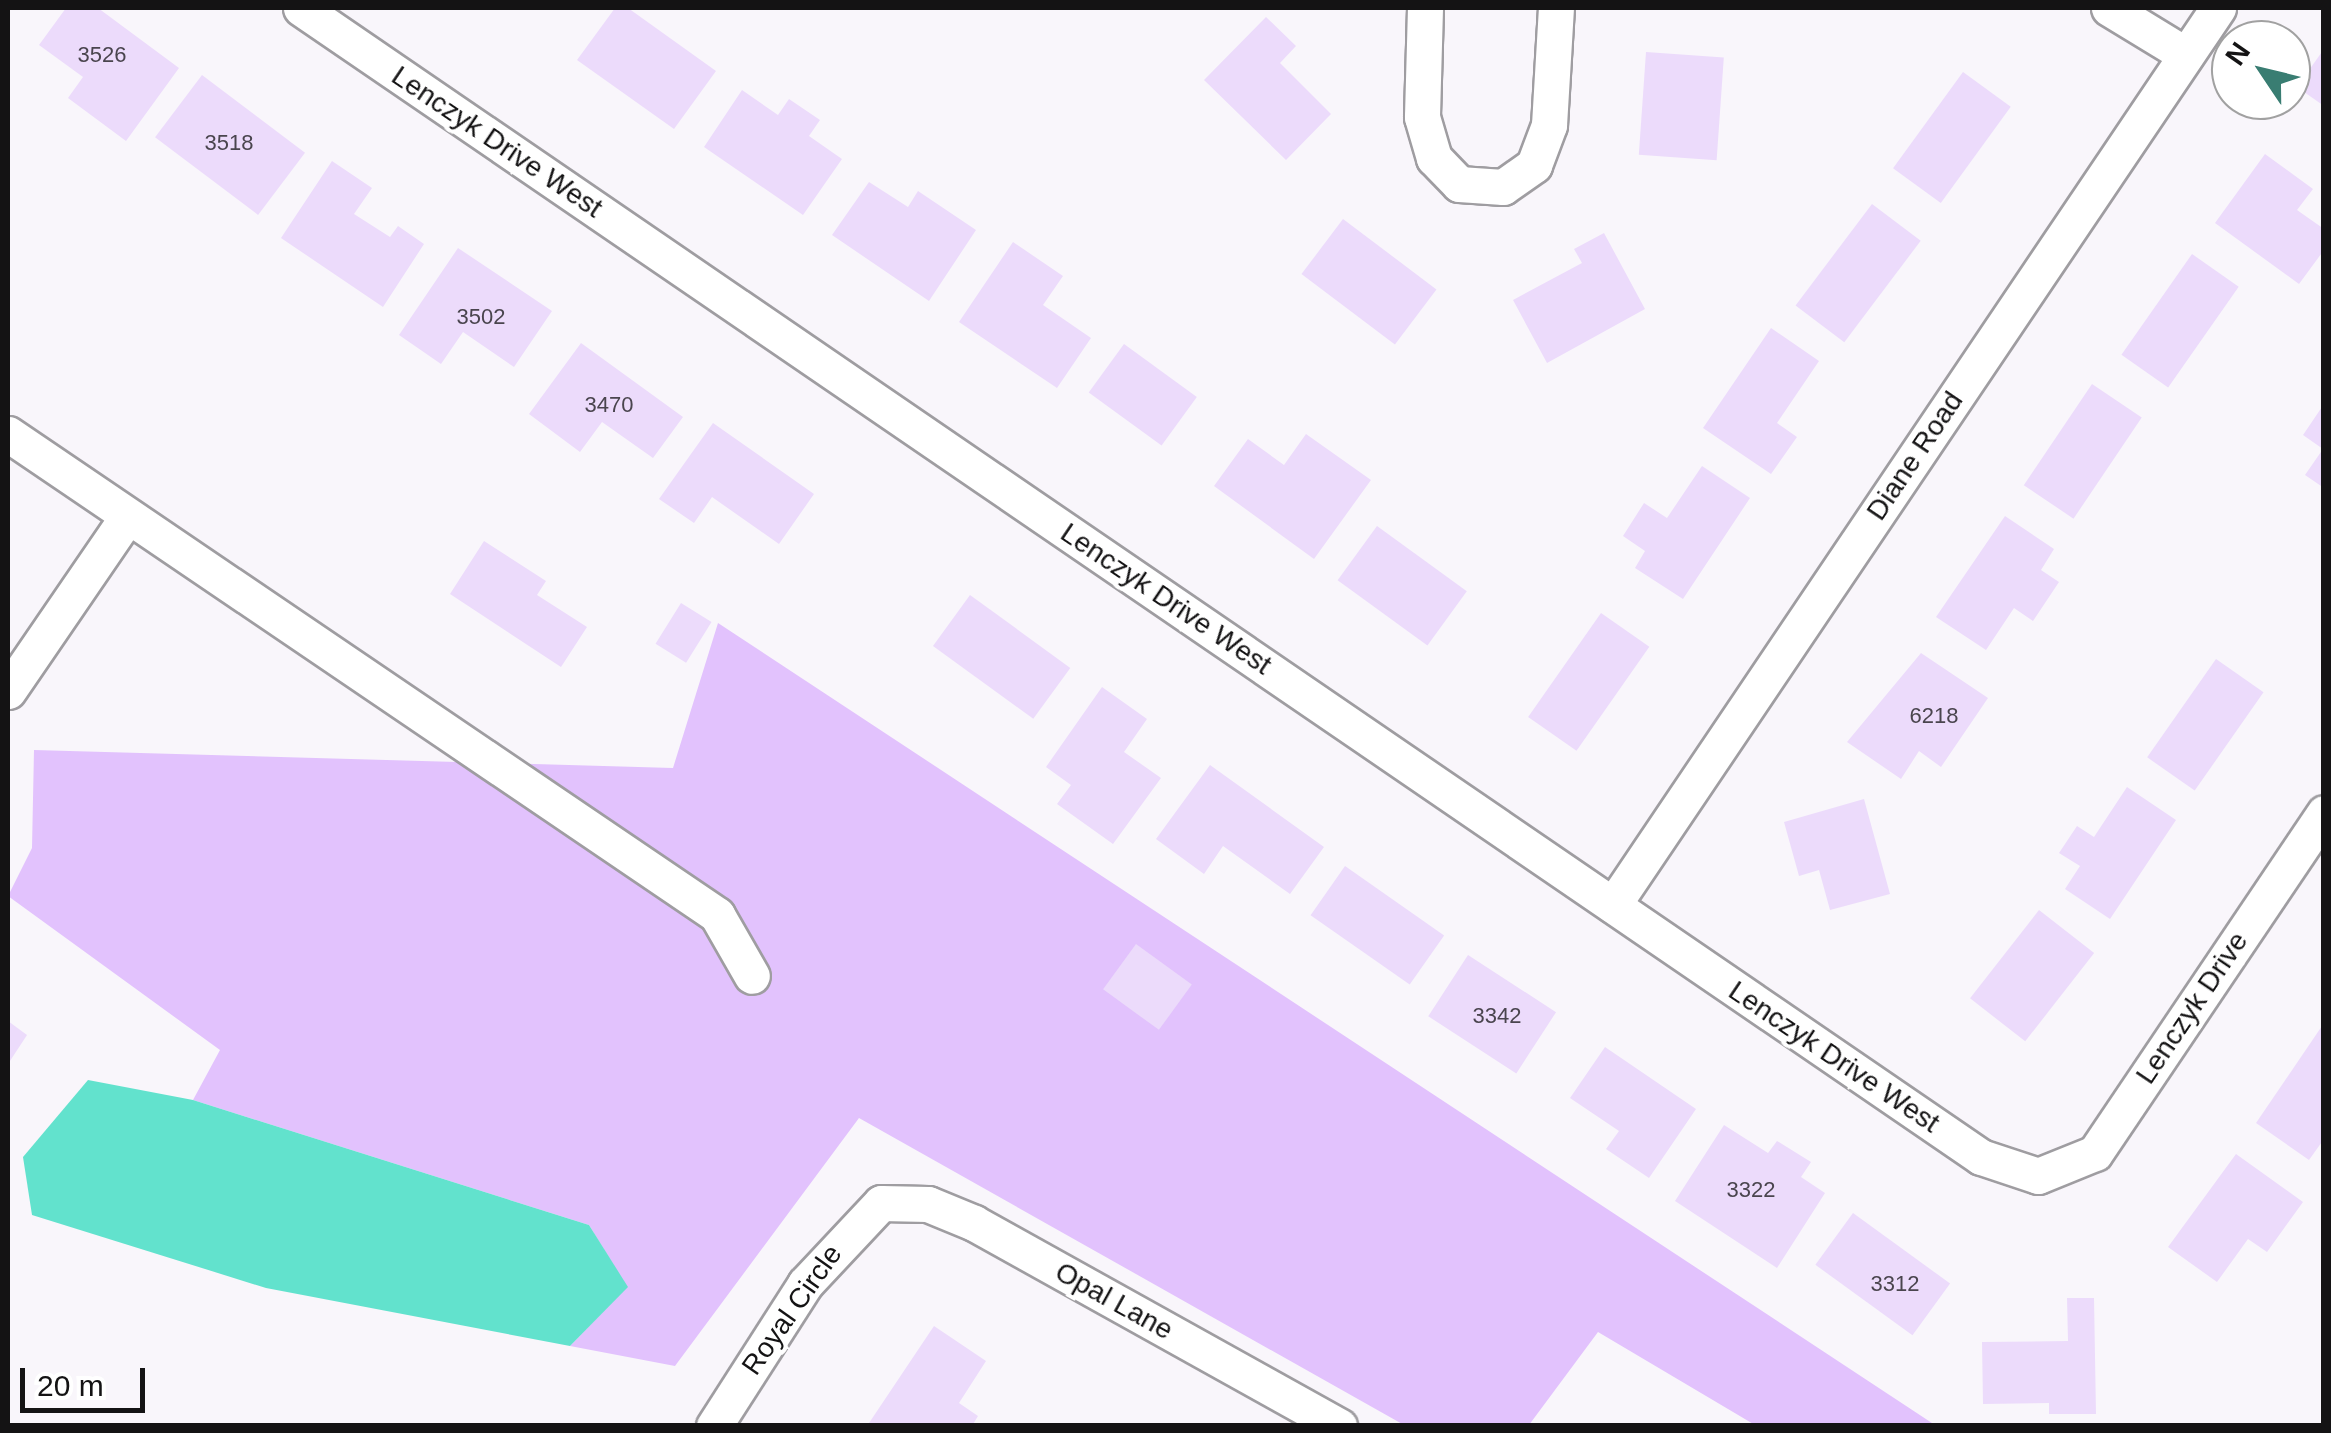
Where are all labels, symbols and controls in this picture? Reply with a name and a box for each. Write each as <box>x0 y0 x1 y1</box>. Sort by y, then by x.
north arrow <box>2211 20 2311 120</box>
text: N <box>2219 36 2256 71</box>
house number: 3526 <box>78 42 126 68</box>
street label: Lenczyk Drive West <box>385 59 609 225</box>
house number: 3518 <box>205 130 253 156</box>
house number: 3502 <box>457 304 505 330</box>
street label: Diane Road <box>1860 385 1970 527</box>
house number: 3470 <box>585 392 633 418</box>
street label: Lenczyk Drive West <box>1054 516 1278 682</box>
house number: 6218 <box>1910 703 1958 729</box>
street label: Lenczyk Drive <box>2129 926 2255 1090</box>
street label: Lenczyk Drive West <box>1722 974 1946 1140</box>
house number: 3342 <box>1473 1003 1521 1029</box>
house number: 3322 <box>1727 1177 1775 1203</box>
street label: Royal Circle <box>735 1239 849 1381</box>
street label: Opal Lane <box>1049 1255 1179 1347</box>
house number: 3312 <box>1871 1271 1919 1297</box>
scale bar <box>25 1348 150 1410</box>
text: 20 m <box>37 1369 104 1402</box>

